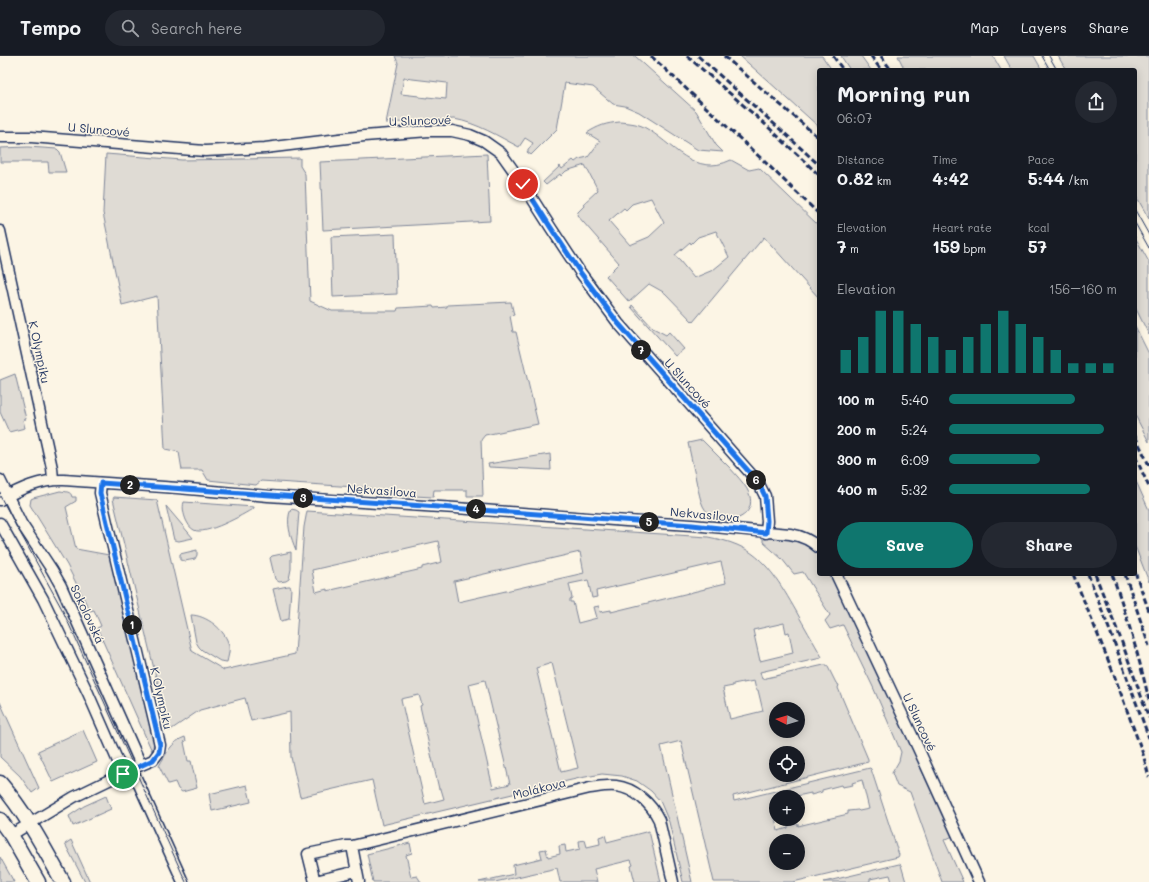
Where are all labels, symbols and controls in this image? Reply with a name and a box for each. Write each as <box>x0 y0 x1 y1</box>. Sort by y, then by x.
search box <box>105 10 385 46</box>
text: Tempo <box>20 15 81 40</box>
icon: search <box>119 17 141 39</box>
text: Search here <box>151 18 242 38</box>
text: Map <box>970 18 999 37</box>
text: Layers <box>1021 18 1067 37</box>
text: Share <box>1089 18 1129 37</box>
text: Morning run <box>837 79 970 108</box>
button: share <box>1075 81 1117 123</box>
text: 06:07 <box>837 109 872 126</box>
street label: U Sluncové <box>389 111 451 129</box>
street label: U Sluncové <box>67 118 131 140</box>
text: Distance <box>837 152 884 167</box>
text: Time <box>932 152 957 167</box>
text: Pace <box>1028 152 1055 167</box>
pin <box>506 167 540 201</box>
text: 0.82 <box>837 167 873 189</box>
text: 4:42 <box>932 167 969 189</box>
text: 5:44 <box>1028 167 1065 189</box>
icon: check <box>512 173 534 195</box>
text: km <box>873 173 891 188</box>
text: /km <box>1065 173 1088 188</box>
text: Elevation <box>837 220 886 235</box>
text: Heart rate <box>932 220 992 235</box>
text: kcal <box>1028 220 1050 235</box>
text: 7 <box>837 235 846 257</box>
text: 159 <box>932 235 960 257</box>
text: 57 <box>1028 235 1047 257</box>
text: m <box>846 241 859 256</box>
text: bpm <box>960 241 986 256</box>
text: Elevation <box>837 280 895 297</box>
text: 156–160 m <box>1049 280 1117 297</box>
street label: K Olympiku <box>26 319 54 385</box>
pin: 7 <box>631 340 651 360</box>
text: 7 <box>638 342 644 357</box>
street label: U Sluncové <box>661 354 715 412</box>
text: 100 m <box>837 391 874 408</box>
text: 5:40 <box>901 391 928 408</box>
text: 200 m <box>837 421 876 438</box>
text: 5:24 <box>901 421 927 438</box>
text: 300 m <box>837 451 877 468</box>
text: 6:09 <box>901 451 929 468</box>
pin: 6 <box>746 470 766 490</box>
text: 6 <box>753 472 759 487</box>
pin: 2 <box>120 475 140 495</box>
text: 2 <box>127 477 133 492</box>
street label: Nekvasilova <box>347 480 417 500</box>
text: 400 m <box>837 481 877 498</box>
text: 5:32 <box>901 481 927 498</box>
pin: 3 <box>293 488 313 508</box>
text: 3 <box>300 490 306 505</box>
pin: 4 <box>466 499 486 519</box>
text: 4 <box>473 501 479 516</box>
street label: Nekvasilova <box>669 503 741 525</box>
pin: 5 <box>639 512 659 532</box>
text: 5 <box>646 514 652 529</box>
button: Save <box>837 522 973 568</box>
button: Share <box>981 522 1117 568</box>
street label: Sokolovská <box>67 582 109 646</box>
pin: 1 <box>122 615 142 635</box>
text: 1 <box>130 617 134 632</box>
street label: K Olympiku <box>147 665 177 731</box>
street label: U Sluncové <box>900 690 940 754</box>
north arrow <box>769 702 805 738</box>
map controls <box>769 702 805 870</box>
button: locate <box>769 746 805 782</box>
pin <box>106 757 140 791</box>
icon: arrive <box>112 763 134 785</box>
street label: Molákova <box>511 774 567 802</box>
button: + <box>769 790 805 826</box>
button: − <box>769 834 805 870</box>

